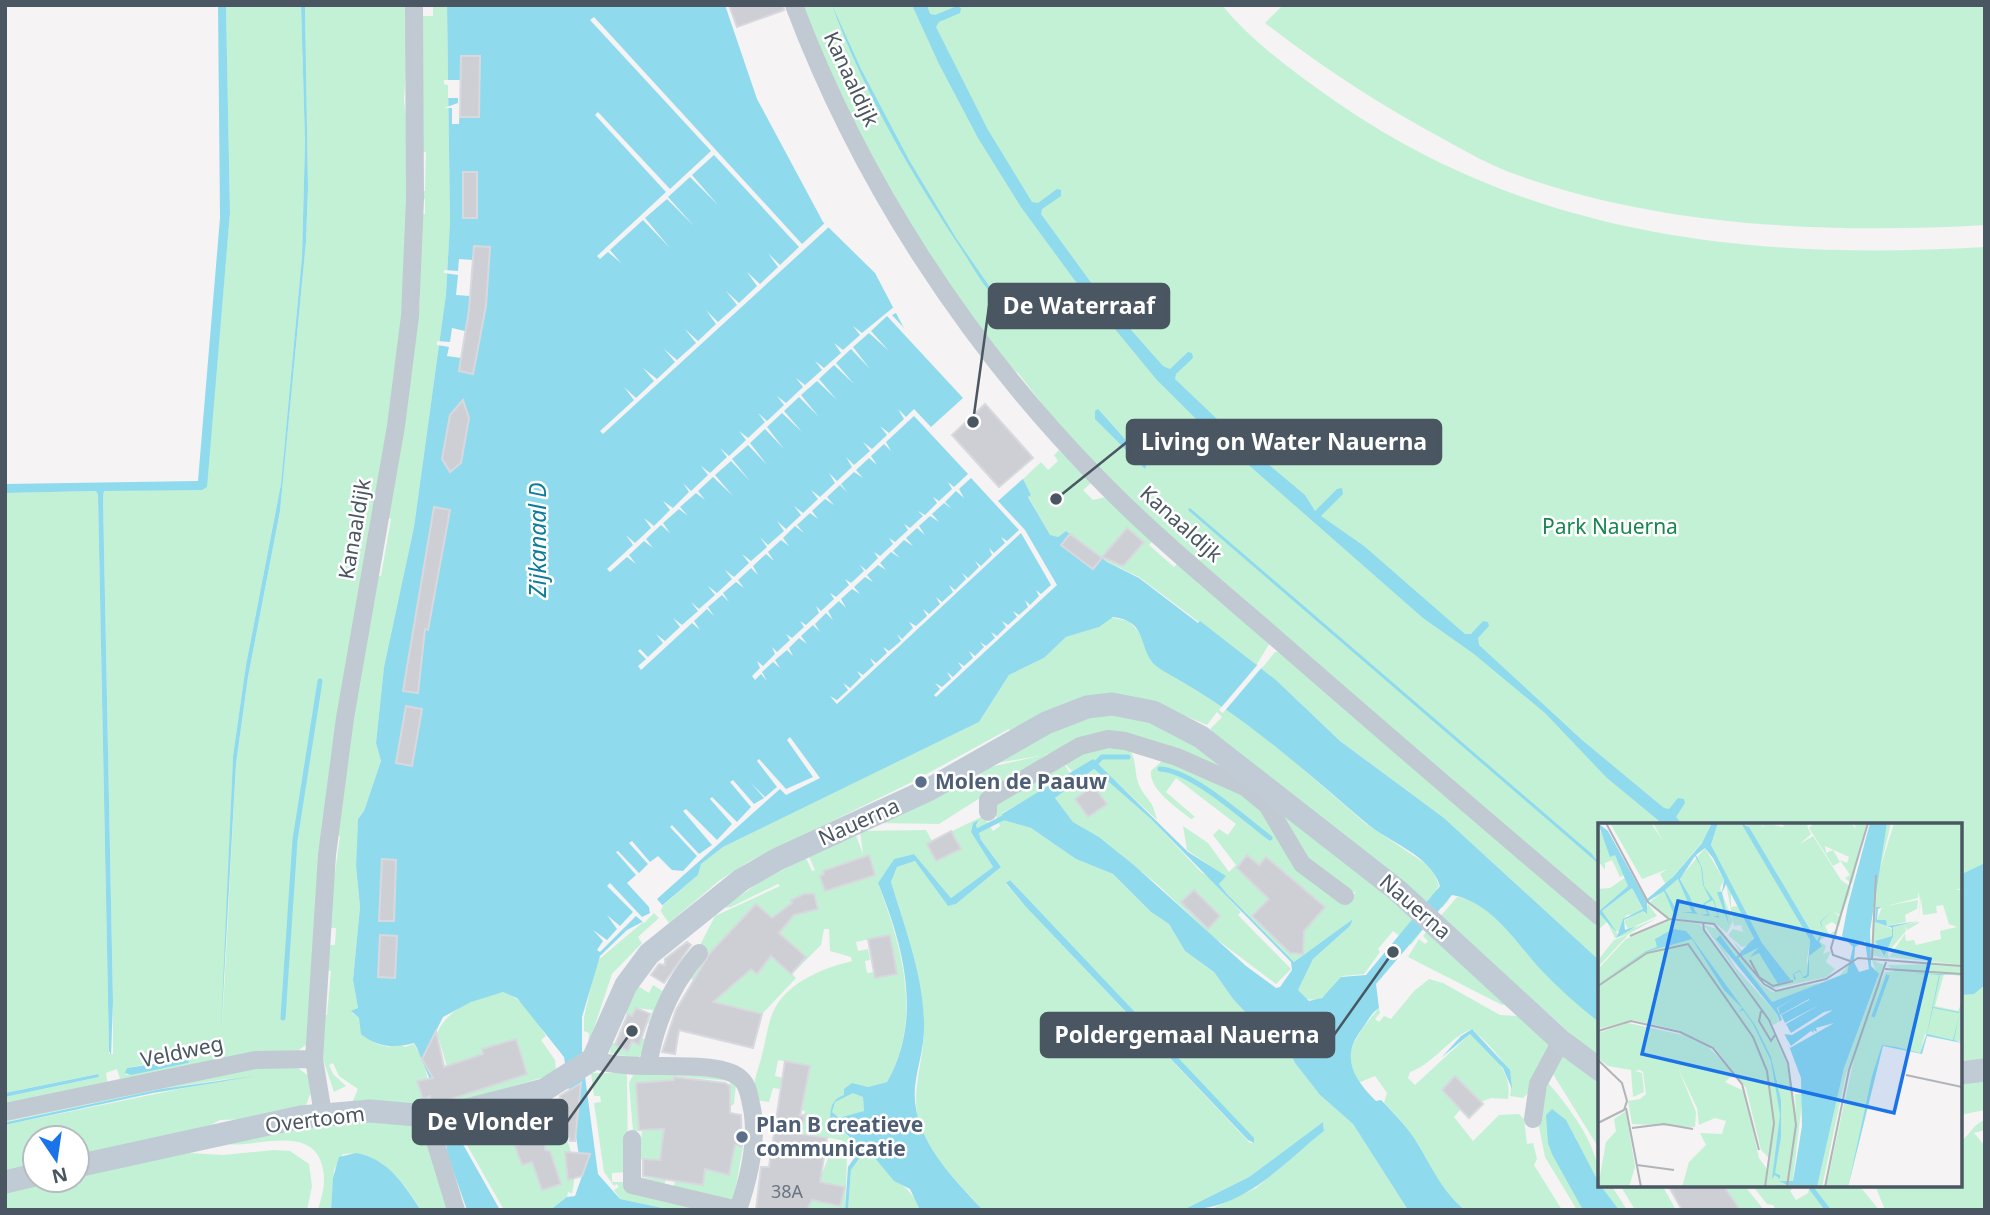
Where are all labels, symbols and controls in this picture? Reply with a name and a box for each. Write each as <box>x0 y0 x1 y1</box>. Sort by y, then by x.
street label: Kanaaldijk <box>818 27 886 131</box>
callout: De Waterraaf <box>989 284 1169 328</box>
text: De Waterraaf <box>1003 289 1156 321</box>
callout: Living on Water Nauerna <box>1127 420 1441 464</box>
text: Living on Water Nauerna <box>1141 425 1427 457</box>
street label: Kanaaldijk <box>331 476 377 581</box>
street label: Kanaaldijk <box>1135 479 1229 568</box>
water label: Zijkanaal D <box>521 482 553 599</box>
park label: Park Nauerna <box>1542 512 1678 540</box>
place label: Molen de Paauw <box>935 767 1107 795</box>
marker: Molen de Paauw <box>913 774 929 790</box>
street label: Nauerna <box>814 791 904 851</box>
inset map <box>1598 823 1962 1187</box>
street label: Nauerna <box>1374 867 1457 945</box>
callout: Poldergemaal Nauerna <box>1041 1013 1334 1057</box>
text: Poldergemaal Nauerna <box>1054 1018 1320 1050</box>
street label: Veldweg <box>138 1029 226 1073</box>
street label: Overtoom <box>263 1099 366 1139</box>
callout: De Vlonder <box>413 1100 567 1144</box>
text: De Vlonder <box>427 1105 553 1137</box>
place label: Plan B creatieve communicatie <box>756 1110 923 1162</box>
north arrow <box>21 1124 91 1194</box>
marker: Plan B creatieve communicatie <box>734 1129 750 1145</box>
text: N <box>49 1161 70 1190</box>
house number: 38A <box>771 1179 804 1203</box>

